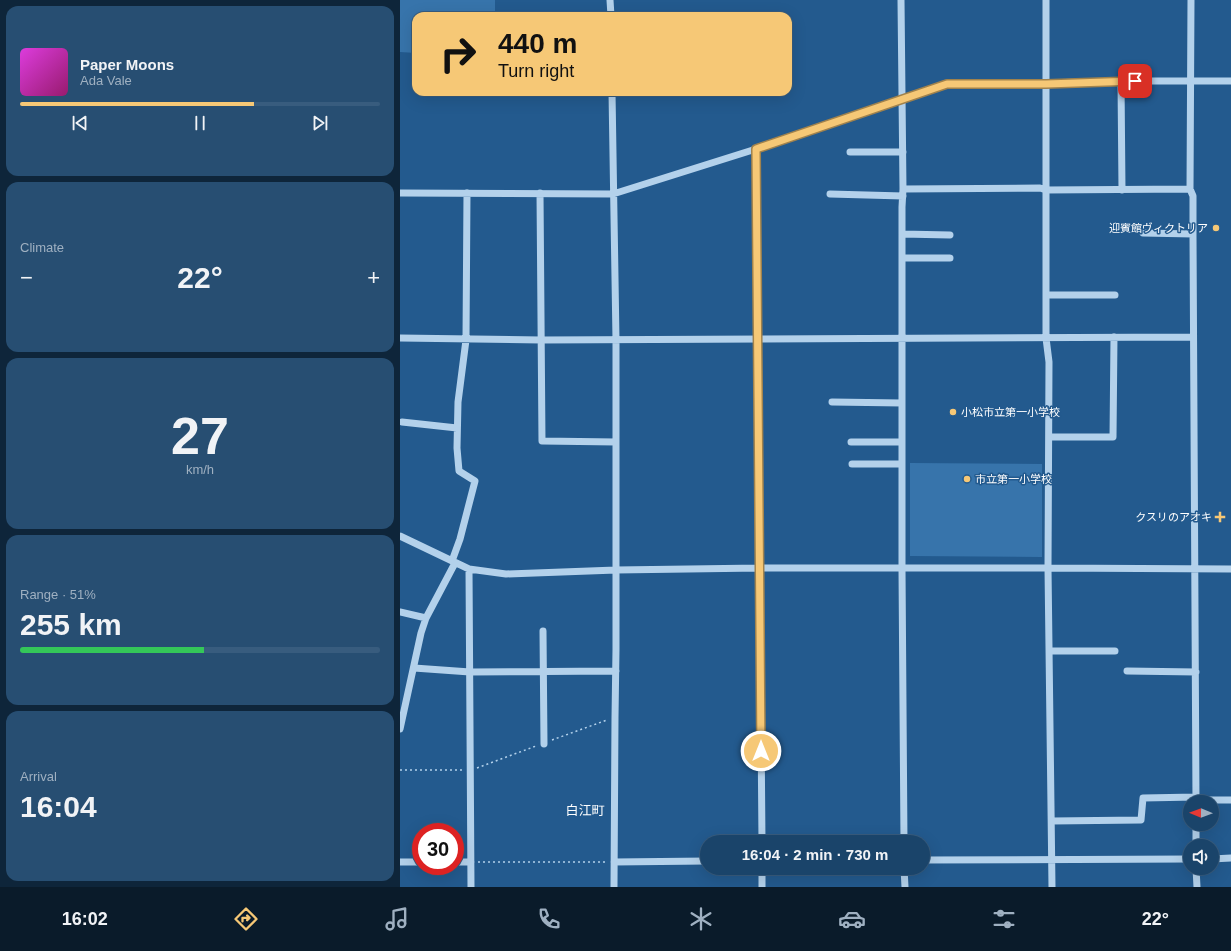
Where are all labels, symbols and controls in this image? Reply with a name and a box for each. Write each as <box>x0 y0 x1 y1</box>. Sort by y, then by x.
icon: right <box>432 28 484 80</box>
text: 440 m <box>498 28 577 59</box>
text: Paper Moons <box>80 56 174 73</box>
text: Turn right <box>498 61 574 81</box>
pin <box>1118 64 1152 98</box>
icon: arrive <box>1124 70 1146 92</box>
text: Ada Vale <box>80 73 132 88</box>
icon: previous <box>69 112 91 134</box>
icon: pause <box>189 112 211 134</box>
icon: next <box>309 112 331 134</box>
place label: 迎賓館ヴィクトリア <box>1109 222 1208 234</box>
marker: 迎賓館ヴィクトリア <box>1211 223 1221 233</box>
text: Climate <box>20 240 64 255</box>
text: 22° <box>177 261 223 294</box>
text: − <box>20 265 33 290</box>
text: + <box>367 265 380 290</box>
place label: 小松市立第一小学校 <box>961 406 1060 418</box>
text: 27 <box>171 407 229 465</box>
marker: 小松市立第一小学校 <box>948 407 958 417</box>
text: km/h <box>186 462 214 477</box>
place label: 市立第一小学校 <box>975 473 1052 485</box>
marker: 市立第一小学校 <box>962 474 972 484</box>
place label: クスリのアオキ <box>1135 511 1212 523</box>
marker: クスリのアオキ <box>1215 512 1225 522</box>
text: Range · 51% <box>20 587 96 602</box>
text: 255 km <box>20 608 122 641</box>
position arrow <box>740 730 782 772</box>
text: Arrival <box>20 769 57 784</box>
text: 16:04 <box>20 790 97 823</box>
north arrow <box>1183 795 1219 831</box>
map controls <box>1183 795 1219 875</box>
district label: 白江町 <box>565 803 605 818</box>
speed limit sign: 30 <box>412 823 464 875</box>
button: sound <box>1183 839 1219 875</box>
text: 16:04 · 2 min · 730 m <box>742 846 888 863</box>
icon: directions <box>232 905 260 933</box>
icon: music <box>383 905 411 933</box>
icon: phone <box>535 905 563 933</box>
icon: climate <box>687 905 715 933</box>
icon: car <box>838 905 866 933</box>
icon: filters <box>990 905 1018 933</box>
text: 16:02 <box>62 909 108 929</box>
text: 22° <box>1142 909 1169 929</box>

